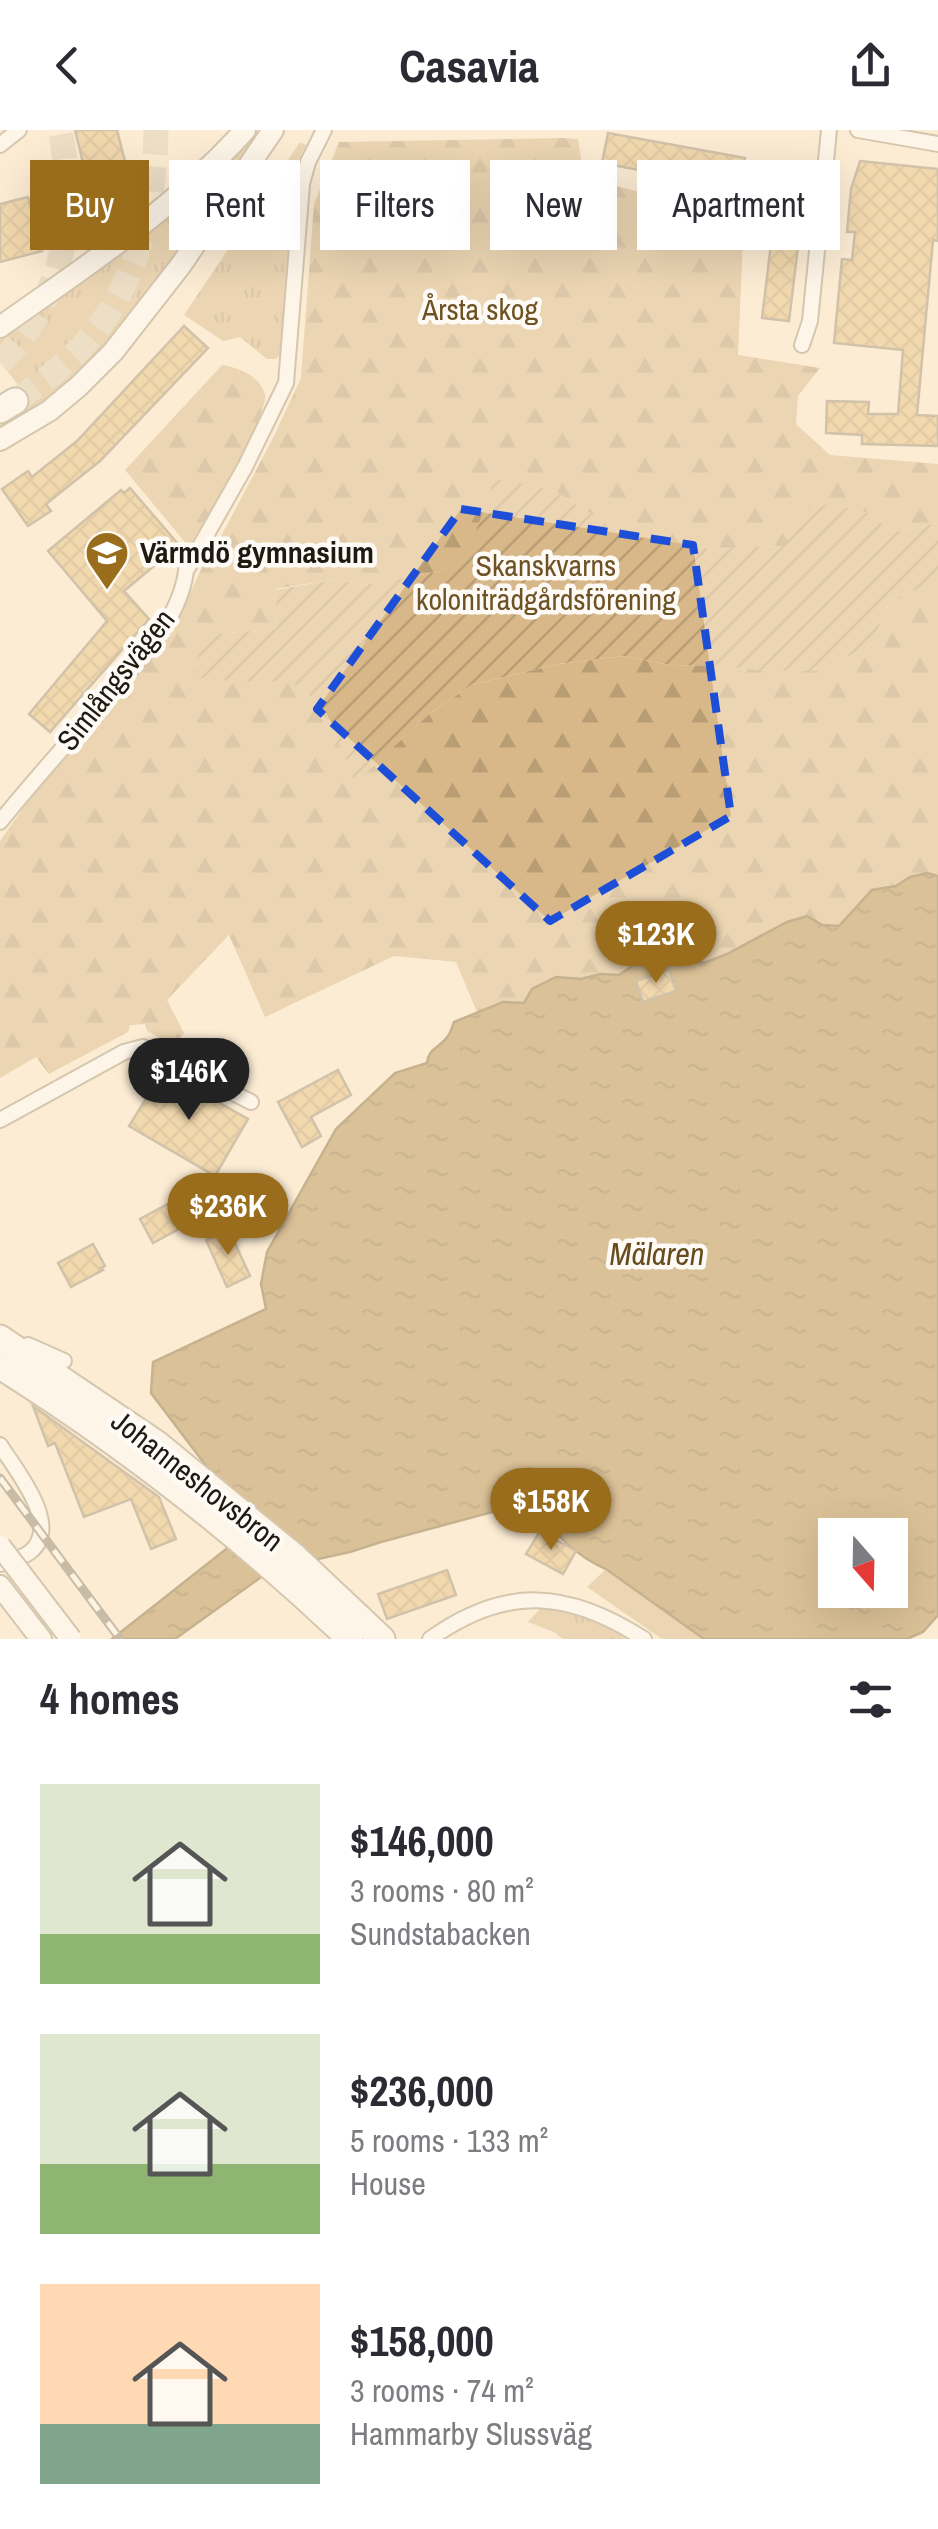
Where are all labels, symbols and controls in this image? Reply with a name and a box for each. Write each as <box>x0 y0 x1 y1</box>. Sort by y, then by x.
text: Casavia <box>399 35 539 96</box>
icon: back <box>40 38 95 93</box>
icon: share <box>843 38 898 93</box>
chip: Buy <box>30 160 149 250</box>
chip: Rent <box>169 160 300 250</box>
chip: Filters <box>320 160 470 250</box>
chip: New <box>490 160 617 250</box>
chip: Apartment <box>637 160 840 250</box>
park label: Årsta skog <box>421 289 538 329</box>
school or university icon: Värmdö gymnasium <box>84 530 130 591</box>
place label: Värmdö gymnasium <box>140 532 374 572</box>
park label: Skanskvarns koloniträdgårdsförening <box>416 545 676 619</box>
street label: Simlångsvägen <box>47 600 183 759</box>
pin: $123K <box>586 901 726 986</box>
text: $123K <box>617 912 695 955</box>
pin: $146K <box>119 1038 259 1123</box>
text: $146K <box>150 1049 228 1092</box>
pin: $236K <box>158 1173 298 1258</box>
text: $236K <box>189 1184 267 1227</box>
water label: Mälaren <box>610 1232 704 1275</box>
street label: Johanneshovsbron <box>103 1400 292 1560</box>
pin: $158K <box>481 1468 621 1553</box>
text: $158K <box>512 1479 590 1522</box>
north arrow <box>818 1518 908 1608</box>
map controls <box>818 1518 908 1608</box>
text: 4 homes <box>40 1671 180 1727</box>
icon: filters <box>843 1672 898 1727</box>
text: $146,000 <box>350 1813 494 1869</box>
icon: home <box>120 1824 240 1944</box>
text: 3 rooms · 80 m² <box>350 1869 534 1912</box>
text: Sundstabacken <box>350 1912 531 1955</box>
text: $236,000 <box>350 2063 494 2119</box>
icon: home <box>120 2074 240 2194</box>
text: 5 rooms · 133 m² <box>350 2119 548 2162</box>
text: House <box>350 2162 426 2205</box>
text: $158,000 <box>350 2313 494 2369</box>
icon: home <box>120 2324 240 2444</box>
text: 3 rooms · 74 m² <box>350 2369 534 2412</box>
text: Hammarby Slussväg <box>350 2412 592 2455</box>

